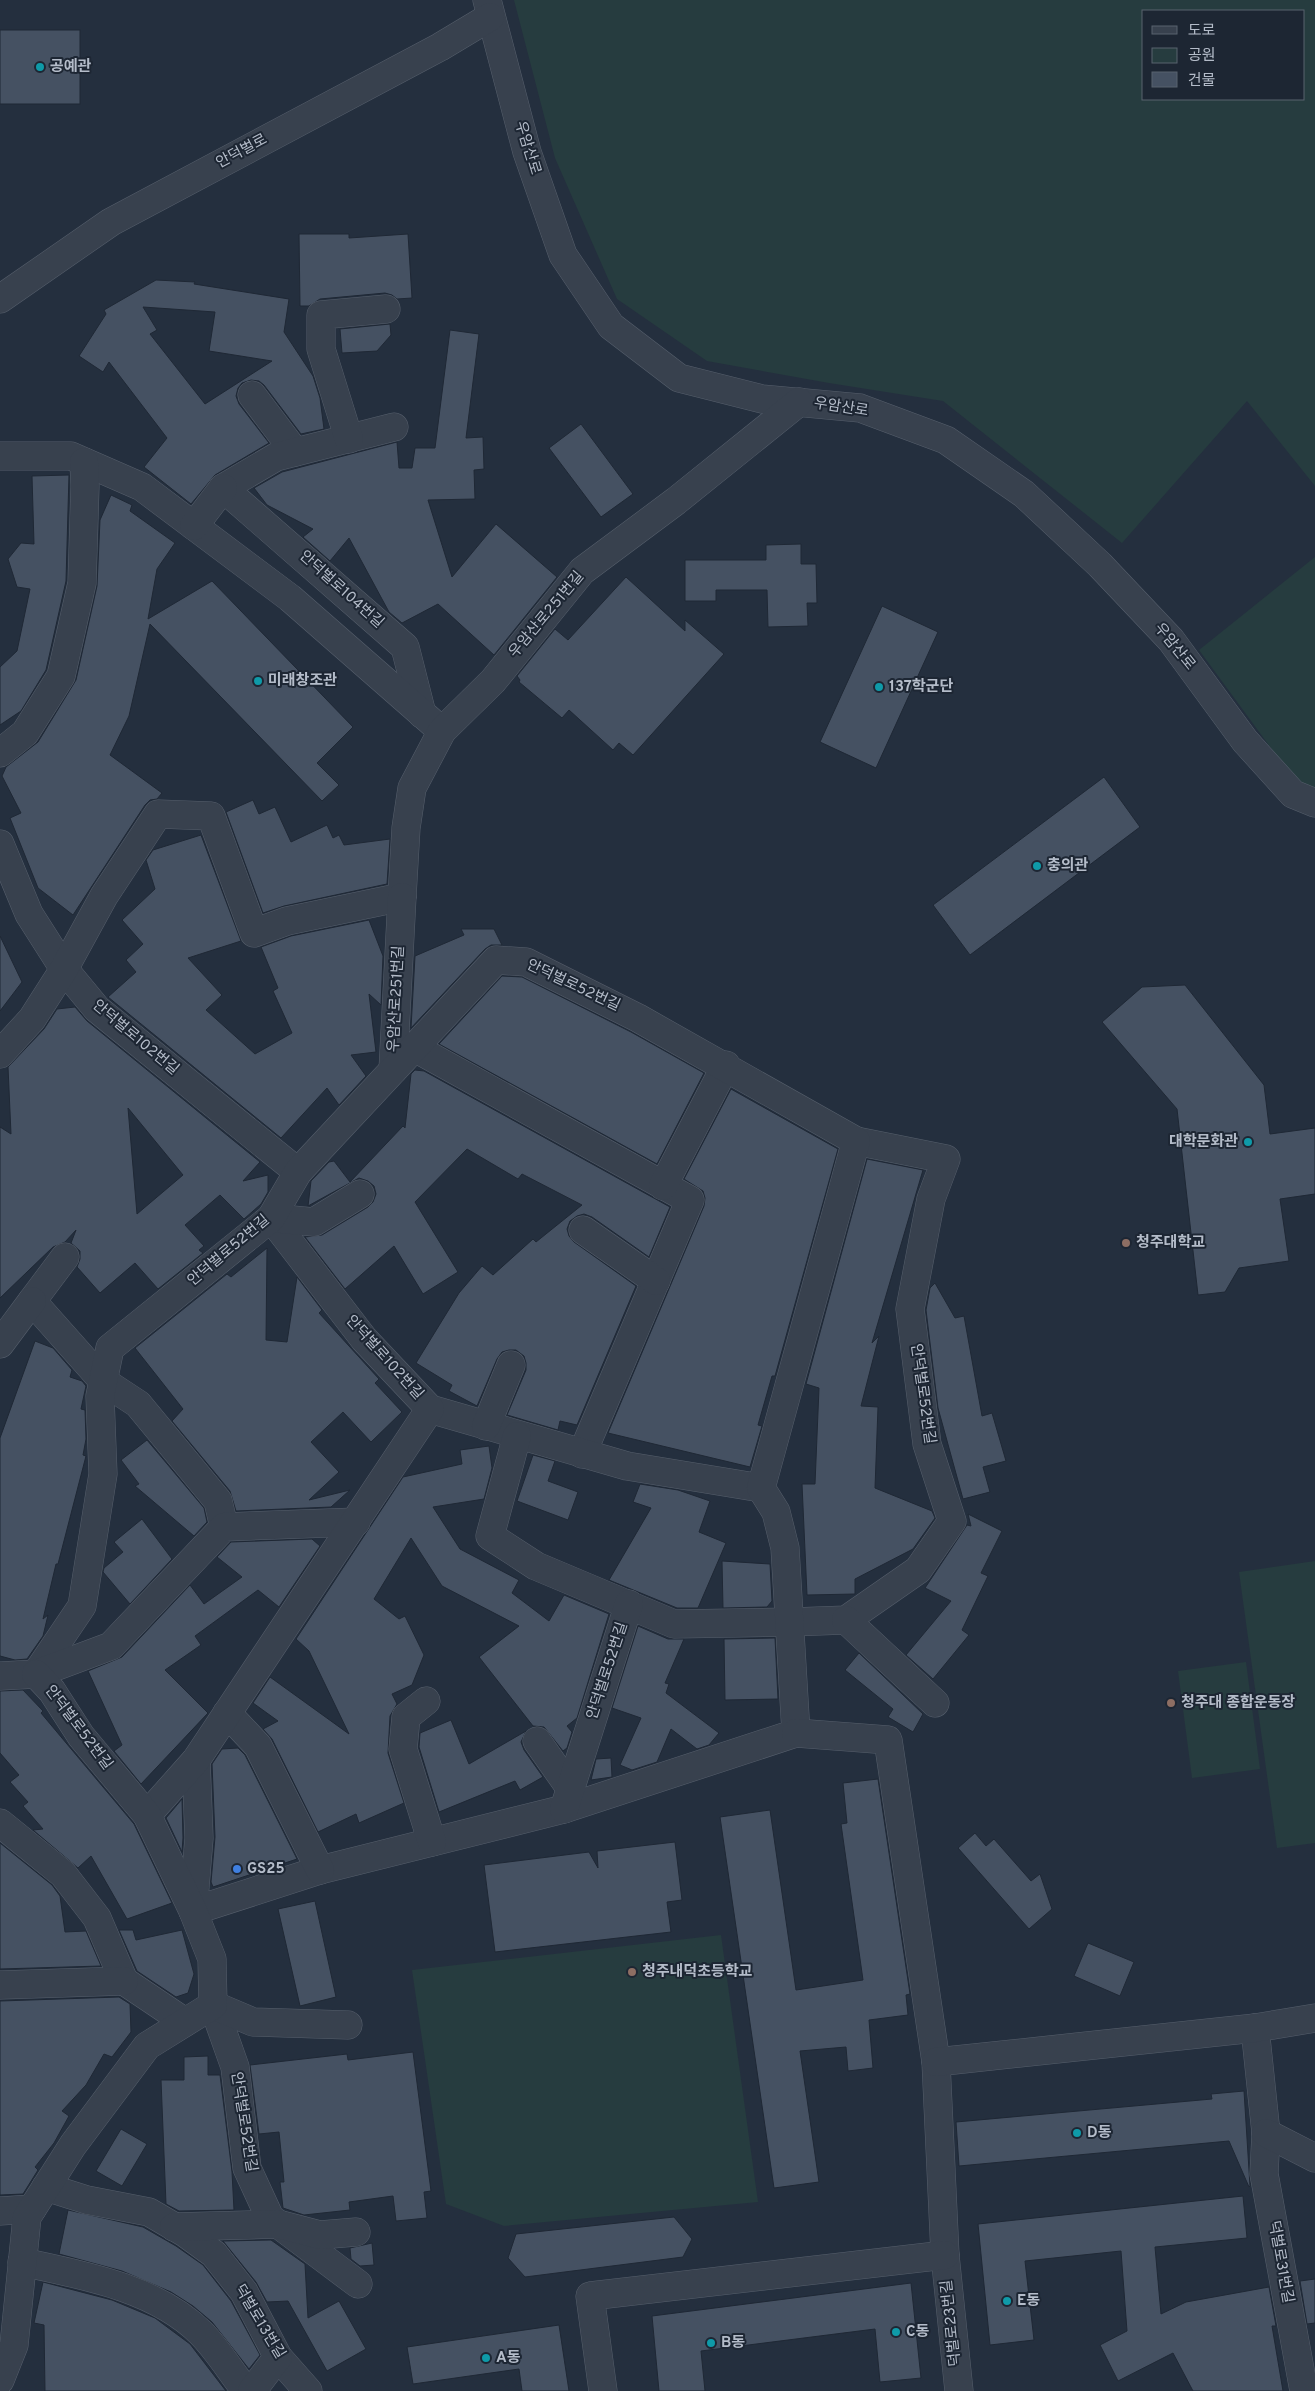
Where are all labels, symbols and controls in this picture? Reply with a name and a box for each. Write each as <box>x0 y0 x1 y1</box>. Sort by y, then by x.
legend <box>1142 10 1305 100</box>
text: 도로 <box>1188 22 1216 41</box>
text: 공원 <box>1188 47 1216 66</box>
place label: 공예관 <box>50 58 92 77</box>
marker: 공예관 <box>34 61 46 73</box>
text: 건물 <box>1188 72 1216 91</box>
street label: 우암산로 <box>510 119 544 177</box>
street label: 안덕벌로 <box>213 131 271 173</box>
street label: 우암산로 <box>812 394 870 422</box>
street label: 안덕벌로104번길 <box>295 547 387 633</box>
street label: 우암산로251번길 <box>505 568 589 662</box>
street label: 우암산로 <box>1149 620 1199 674</box>
place label: 미래창조관 <box>268 672 337 691</box>
marker: 미래창조관 <box>252 675 264 687</box>
place label: 137학군단 <box>889 677 953 697</box>
marker: 137학군단 <box>873 681 885 693</box>
place label: 충의관 <box>1047 857 1089 876</box>
marker: 충의관 <box>1031 860 1043 872</box>
street label: 우암산로251번길 <box>385 945 409 1053</box>
street label: 안덕벌로52번길 <box>523 956 623 1016</box>
street label: 안덕벌로102번길 <box>88 996 182 1080</box>
place label: 대학문화관 <box>1169 1132 1238 1152</box>
marker: 대학문화관 <box>1242 1136 1254 1148</box>
street label: 안덕벌로52번길 <box>184 1211 274 1291</box>
place label: 청주대학교 <box>1136 1233 1205 1253</box>
marker: 청주대학교 <box>1120 1237 1132 1249</box>
street label: 안덕벌로102번길 <box>341 1312 427 1404</box>
street label: 안덕벌로52번길 <box>906 1343 938 1445</box>
street label: 안덕벌로52번길 <box>583 1620 633 1722</box>
street label: 안덕벌로52번길 <box>40 1682 116 1774</box>
place label: 청주대 종합운동장 <box>1181 1693 1295 1713</box>
marker: 청주대 종합운동장 <box>1165 1697 1177 1709</box>
place label: GS25 <box>247 1860 285 1879</box>
marker: GS25 <box>231 1863 243 1875</box>
place label: 청주내덕초등학교 <box>642 1962 753 1982</box>
marker: 청주내덕초등학교 <box>626 1966 638 1978</box>
street label: 안덕벌로52번길 <box>226 2071 260 2173</box>
place label: D동 <box>1087 2124 1112 2143</box>
marker: D동 <box>1071 2127 1083 2139</box>
street label: 덕벌로31번길 <box>1263 2219 1297 2305</box>
street label: 덕벌로23번길 <box>938 2279 966 2367</box>
street label: 덕벌로13번길 <box>229 2281 289 2363</box>
place label: E동 <box>1017 2292 1040 2311</box>
marker: E동 <box>1001 2295 1013 2307</box>
place label: C동 <box>906 2323 930 2342</box>
marker: C동 <box>890 2326 902 2338</box>
place label: B동 <box>721 2334 745 2353</box>
marker: B동 <box>705 2337 717 2349</box>
place label: A동 <box>496 2349 521 2368</box>
marker: A동 <box>480 2352 492 2364</box>

